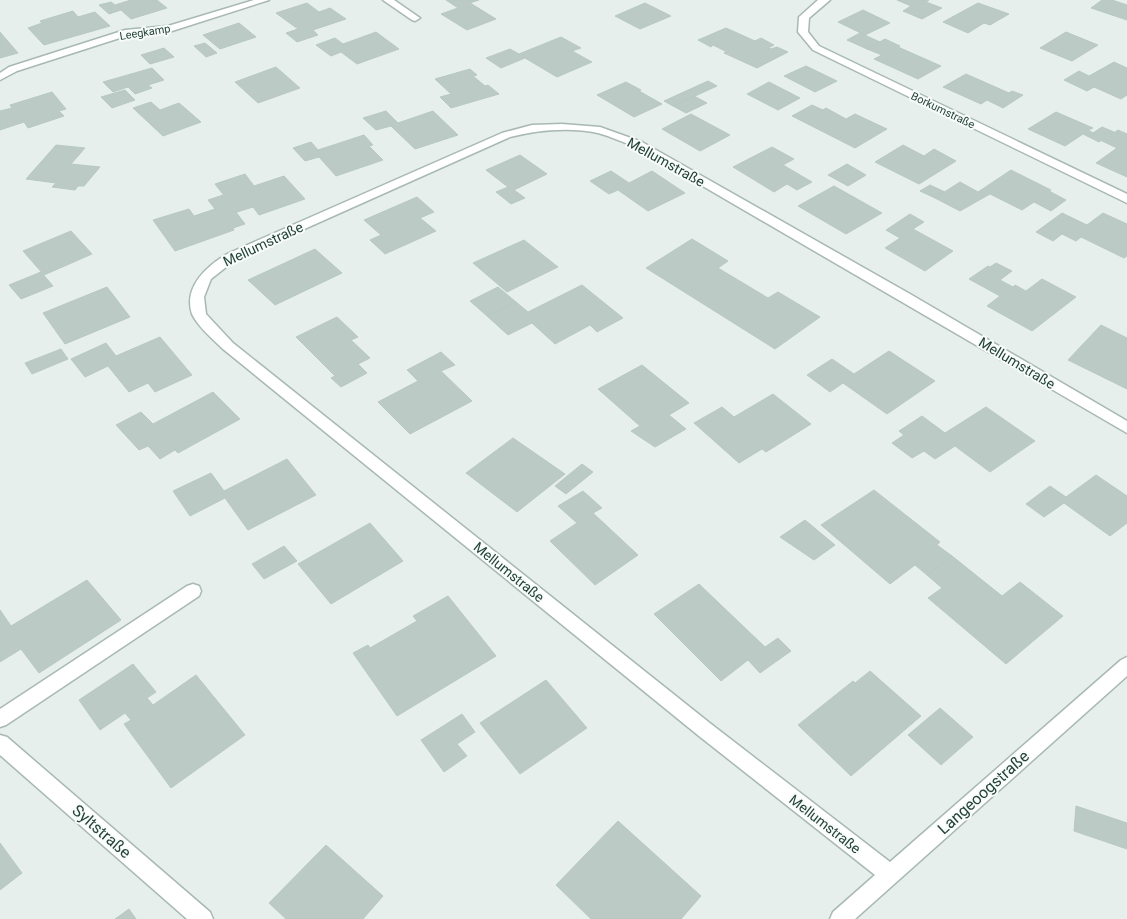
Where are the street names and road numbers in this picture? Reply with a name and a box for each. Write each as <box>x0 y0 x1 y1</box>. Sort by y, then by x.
street label: Leegkamp <box>119 22 171 43</box>
street label: Borkumstraße <box>909 89 977 132</box>
street label: Mellumstraße <box>624 134 708 190</box>
street label: Mellumstraße <box>221 219 305 269</box>
street label: Mellumstraße <box>976 334 1058 392</box>
street label: Mellumstraße <box>471 539 547 605</box>
street label: Langeoogstraße <box>934 746 1033 838</box>
street label: Mellumstraße <box>786 791 864 857</box>
street label: Syltstraße <box>68 801 135 862</box>

